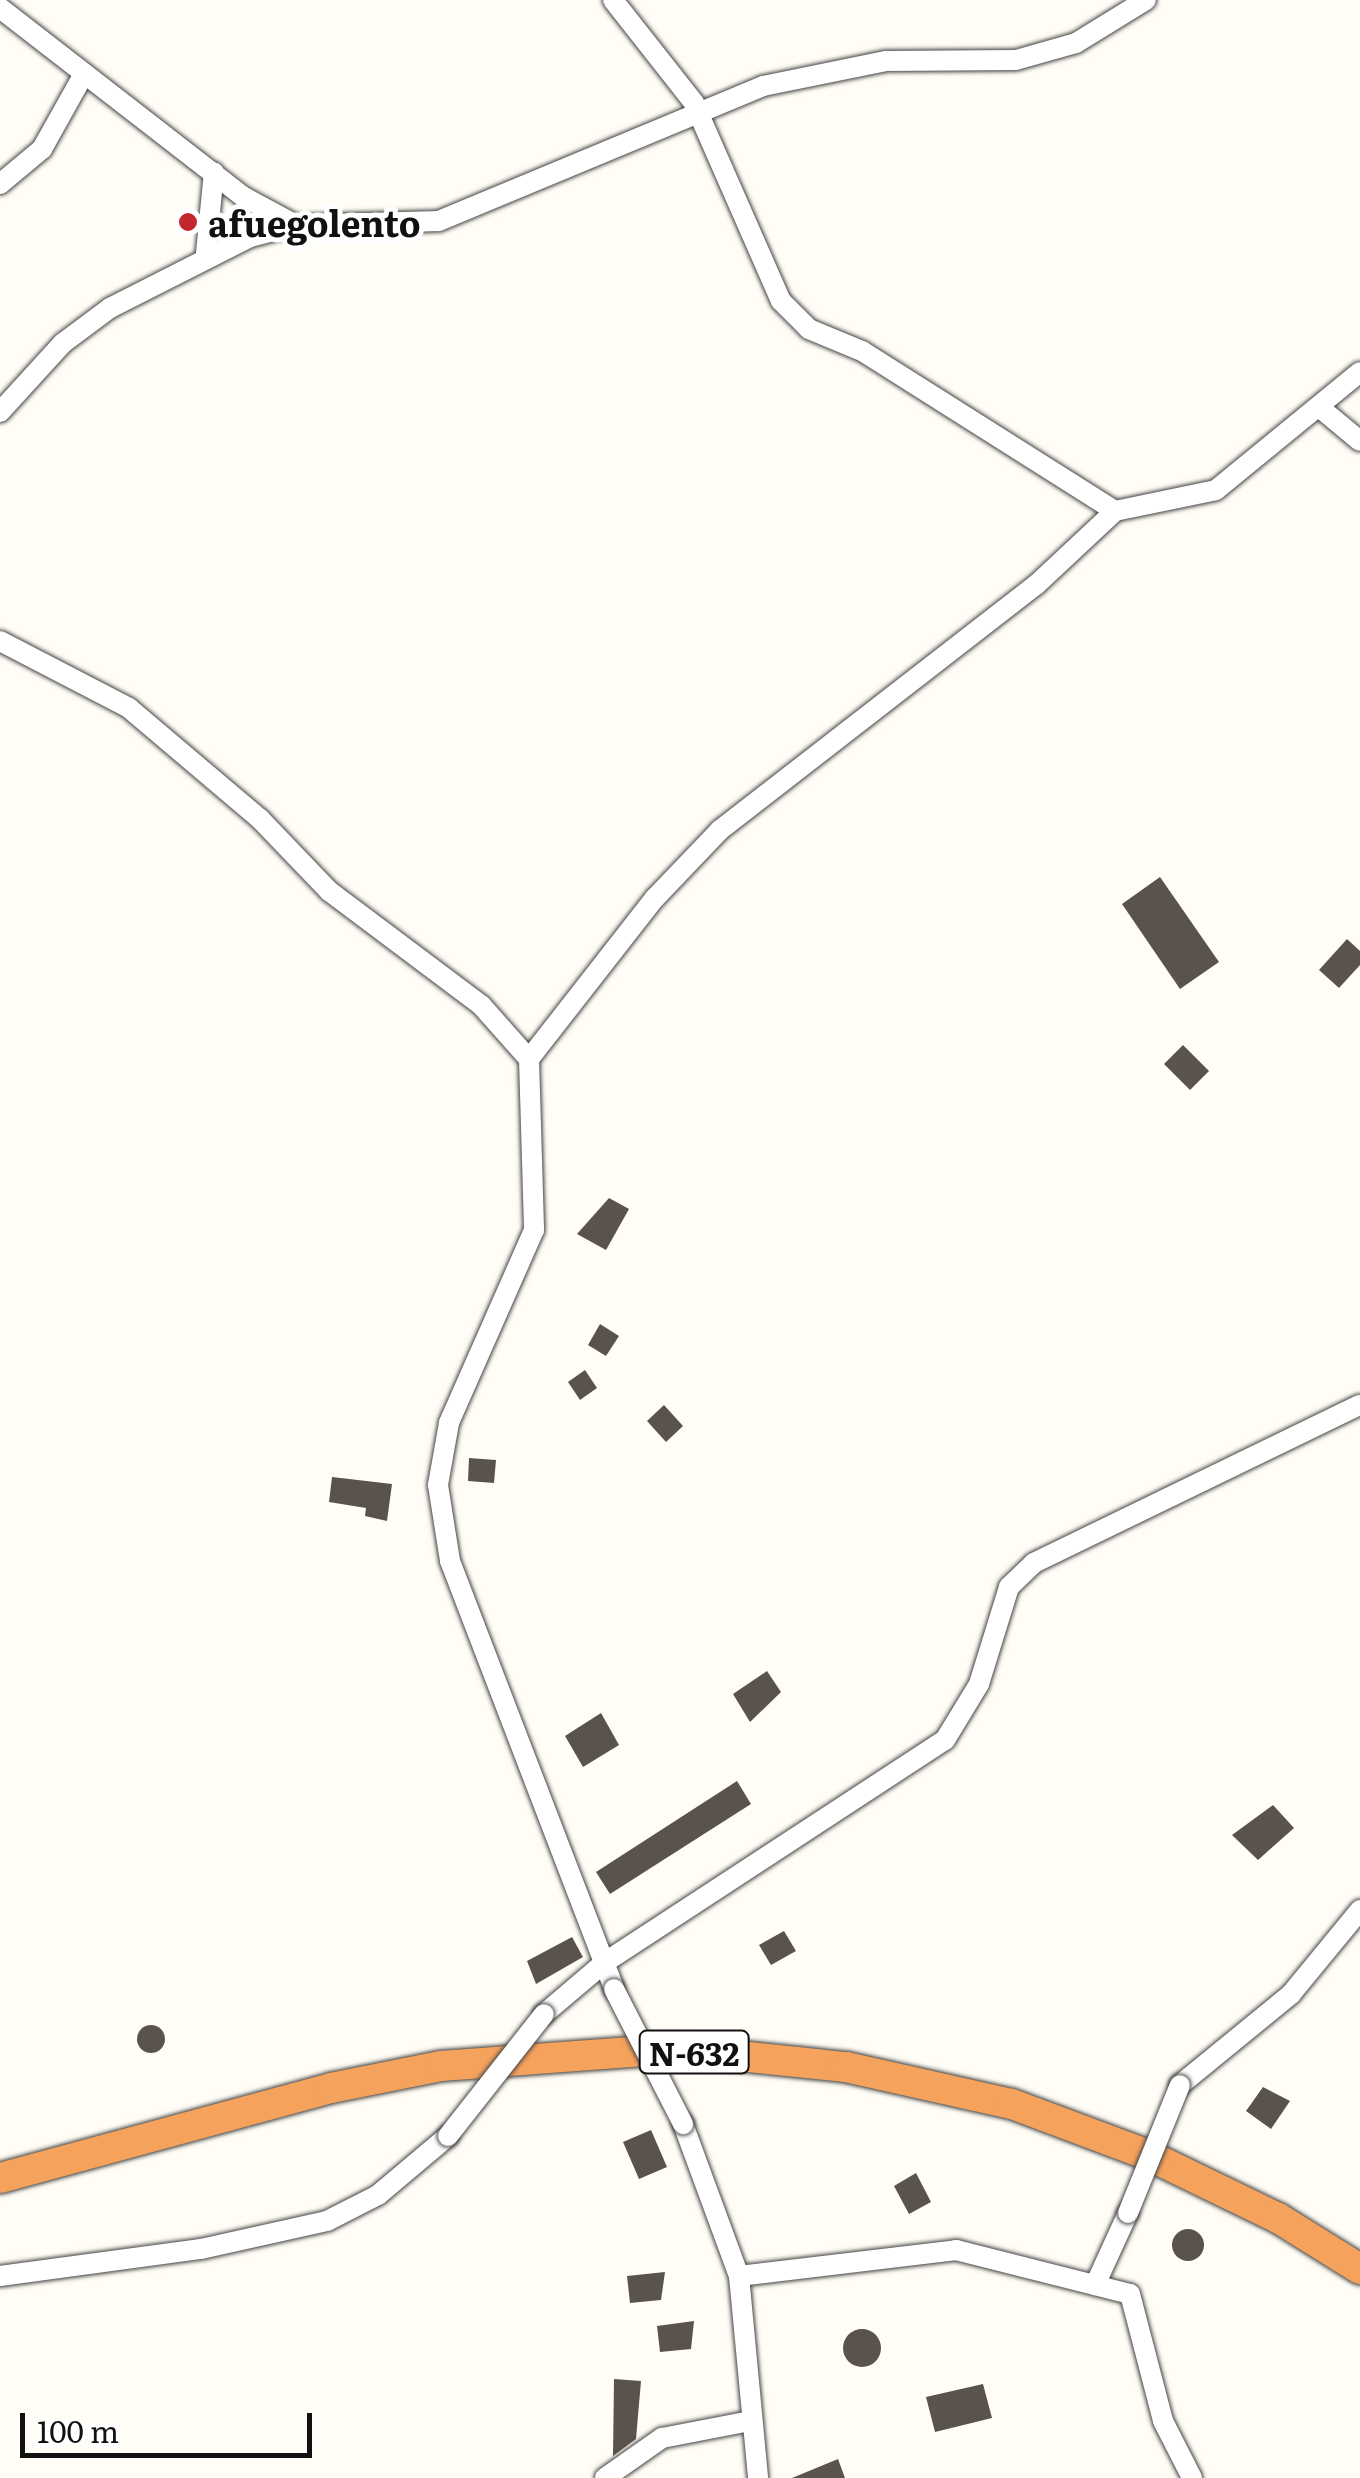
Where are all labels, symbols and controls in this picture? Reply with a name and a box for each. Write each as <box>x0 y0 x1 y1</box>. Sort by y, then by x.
place label: afuegolento <box>208 201 421 243</box>
marker: afuegolento <box>177 211 199 233</box>
road number: N-632 <box>636 2025 752 2079</box>
scale bar <box>25 2393 318 2455</box>
text: 100 m <box>37 2408 119 2452</box>

